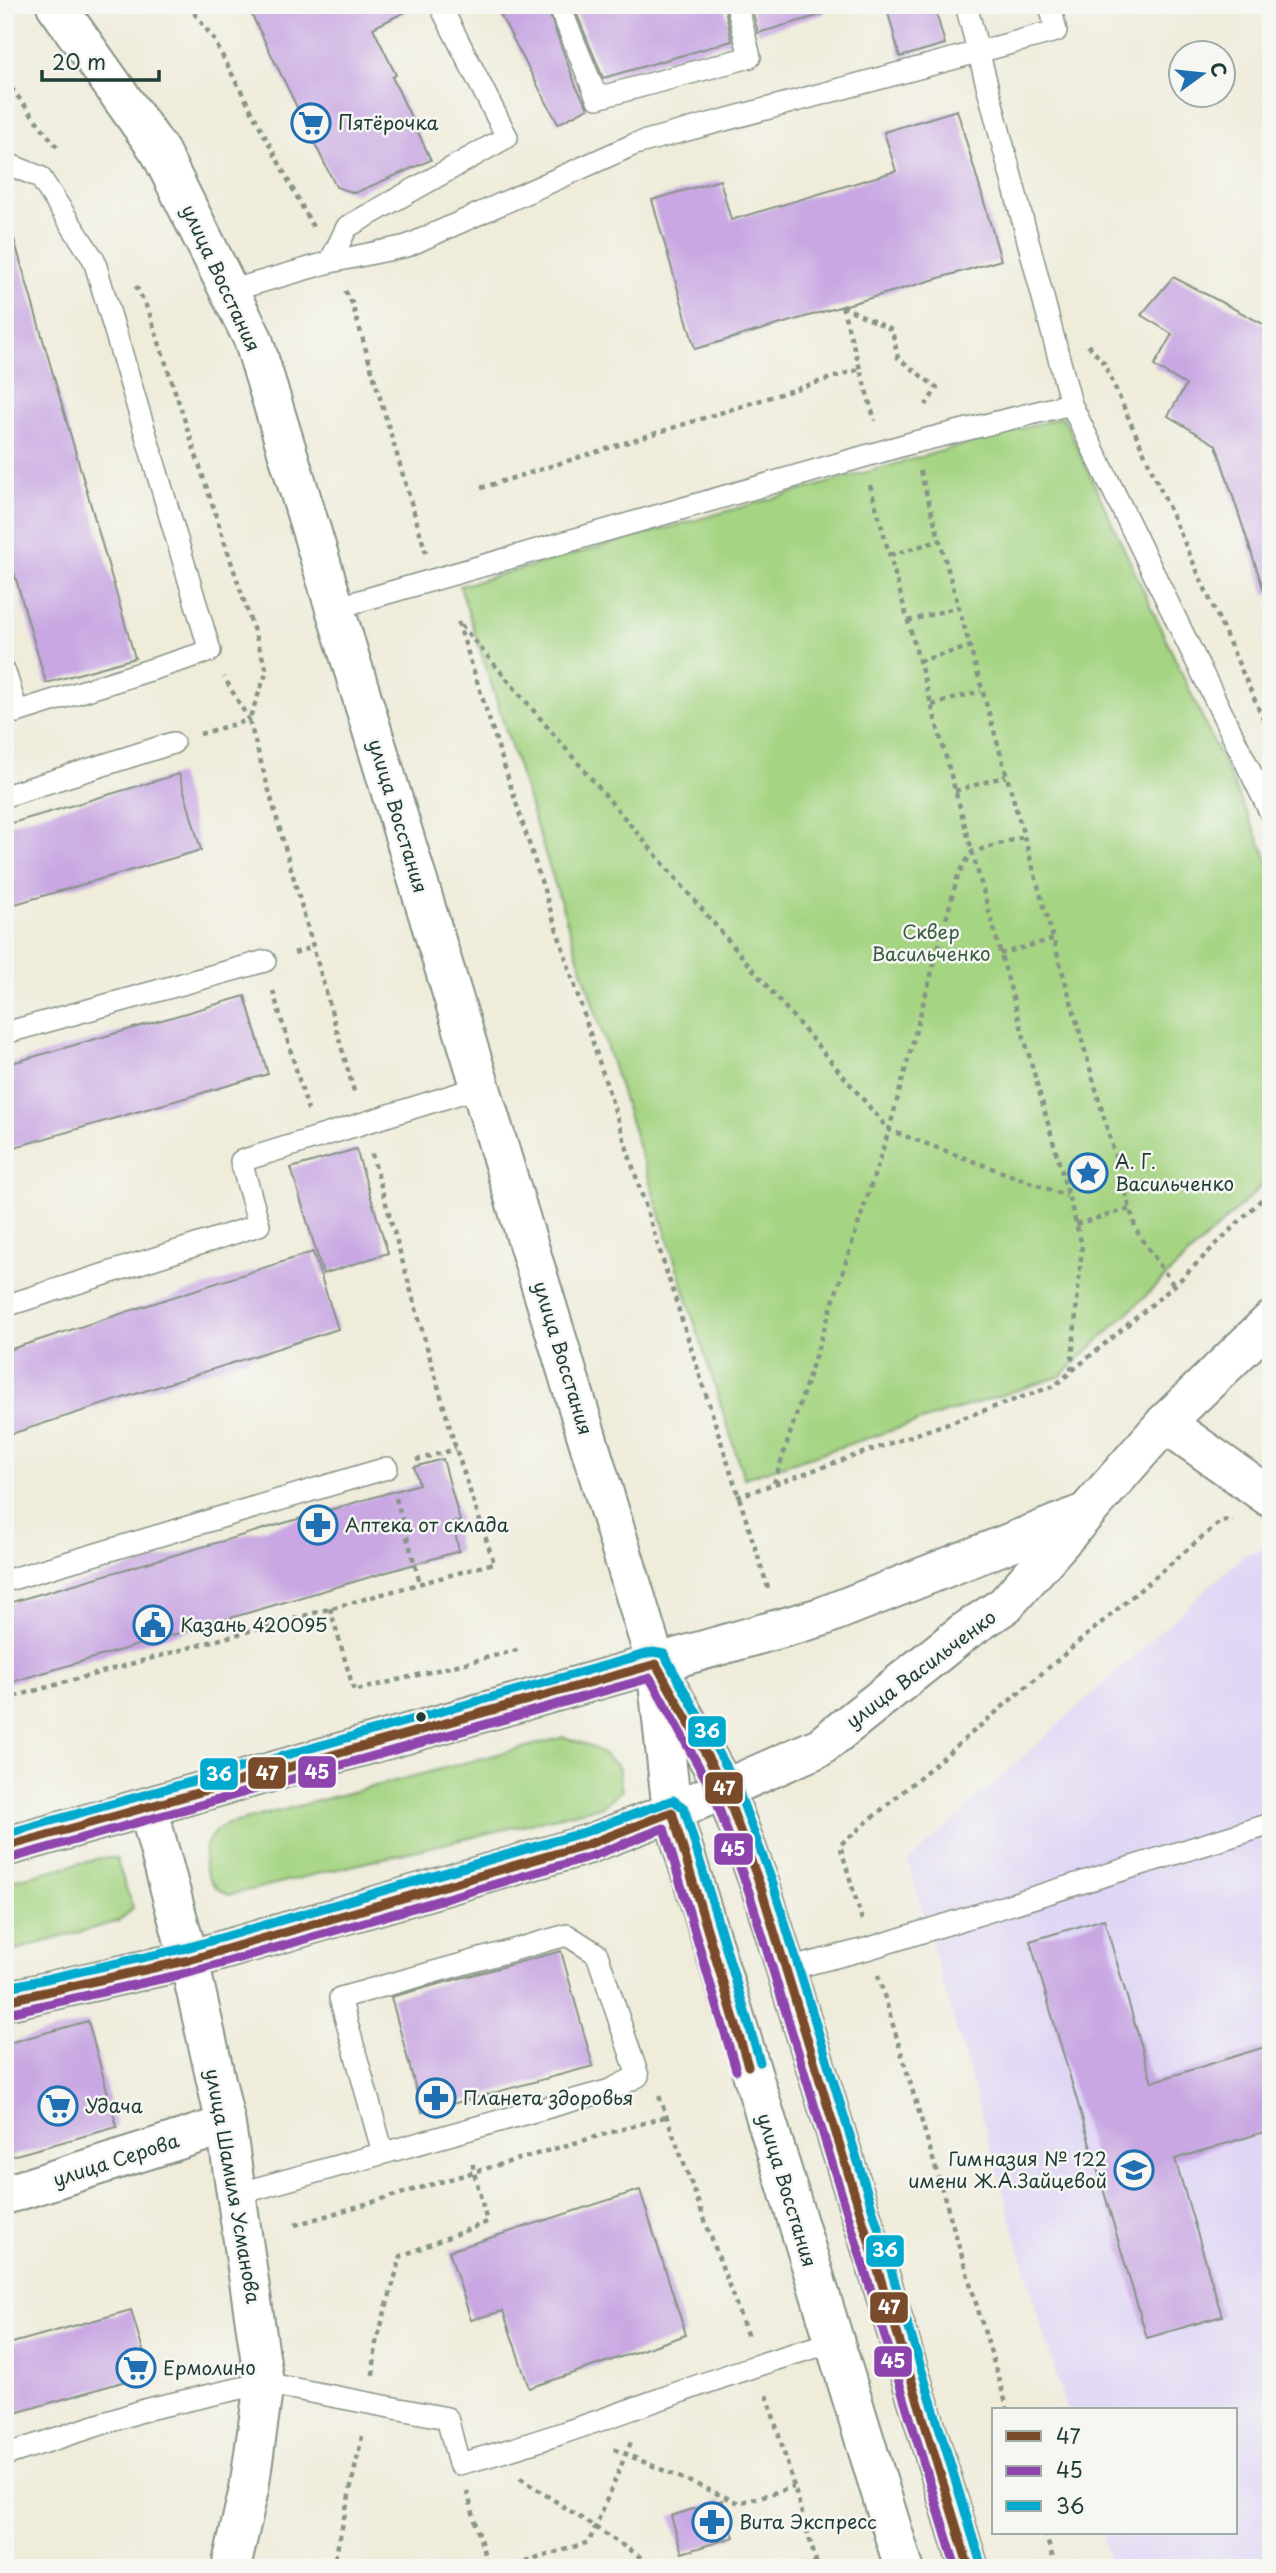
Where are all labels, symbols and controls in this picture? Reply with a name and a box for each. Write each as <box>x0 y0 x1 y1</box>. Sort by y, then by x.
scale bar <box>42 38 159 82</box>
north arrow <box>1168 38 1238 108</box>
text: 20 m <box>52 45 106 77</box>
text: С <box>1204 59 1235 80</box>
supermarket icon: Пятёрочка <box>290 102 332 144</box>
place label: Пятёрочка <box>338 108 439 136</box>
street label: улица Восстания <box>176 199 268 356</box>
street label: улица Восстания <box>362 735 436 896</box>
park label: Сквер Васильченко <box>872 917 991 967</box>
place label: А. Г. Васильченко <box>1115 1147 1234 1197</box>
place icon: А. Г. Васильченко <box>1067 1152 1109 1194</box>
street label: улица Восстания <box>527 1277 601 1438</box>
pharmacy icon: Аптека от склада <box>297 1504 339 1546</box>
place label: Аптека от склада <box>345 1510 509 1538</box>
street label: улица Васильченко <box>839 1602 1001 1734</box>
public building icon: Казань 420095 <box>132 1604 174 1646</box>
place label: Казань 420095 <box>180 1610 327 1638</box>
unlabelled marker <box>414 1710 428 1724</box>
line badge: 36 <box>687 1715 727 1748</box>
text: 36 <box>694 1716 720 1744</box>
line badge: 45 <box>297 1755 337 1789</box>
line badge: 47 <box>247 1756 287 1790</box>
line badge: 36 <box>199 1757 239 1791</box>
text: 45 <box>305 1757 329 1785</box>
text: 47 <box>256 1758 278 1786</box>
text: 36 <box>206 1759 232 1787</box>
line badge: 47 <box>704 1771 744 1805</box>
text: 47 <box>713 1773 735 1801</box>
line badge: 45 <box>713 1832 754 1866</box>
text: 45 <box>721 1834 745 1862</box>
street label: улица Шамиля Усманова <box>200 2066 268 2306</box>
pharmacy icon: Планета здоровья <box>415 2077 457 2119</box>
place label: Планета здоровья <box>463 2083 633 2111</box>
supermarket icon: Удача <box>37 2085 79 2127</box>
place label: Удача <box>85 2091 143 2119</box>
street label: улица Восстания <box>751 2109 825 2270</box>
street label: улица Серова <box>49 2125 183 2193</box>
place label: Гимназия № 122 имени Ж.А.Зайцевой <box>908 2144 1107 2194</box>
school or university icon: Гимназия № 122 имени Ж.А.Зайцевой <box>1113 2149 1155 2191</box>
line badge: 36 <box>865 2234 905 2268</box>
text: 36 <box>872 2235 898 2263</box>
line badge: 47 <box>869 2291 909 2324</box>
text: 47 <box>878 2292 900 2320</box>
line badge: 45 <box>873 2345 913 2378</box>
text: 45 <box>881 2346 905 2374</box>
supermarket icon: Ермолино <box>115 2347 157 2389</box>
place label: Ермолино <box>163 2353 256 2381</box>
legend <box>992 2408 1238 2534</box>
text: 47 <box>1056 2419 1081 2451</box>
text: 45 <box>1056 2453 1083 2485</box>
text: 36 <box>1056 2489 1085 2521</box>
pharmacy icon: Вита Экспресс <box>691 2501 733 2543</box>
place label: Вита Экспресс <box>739 2507 877 2535</box>

